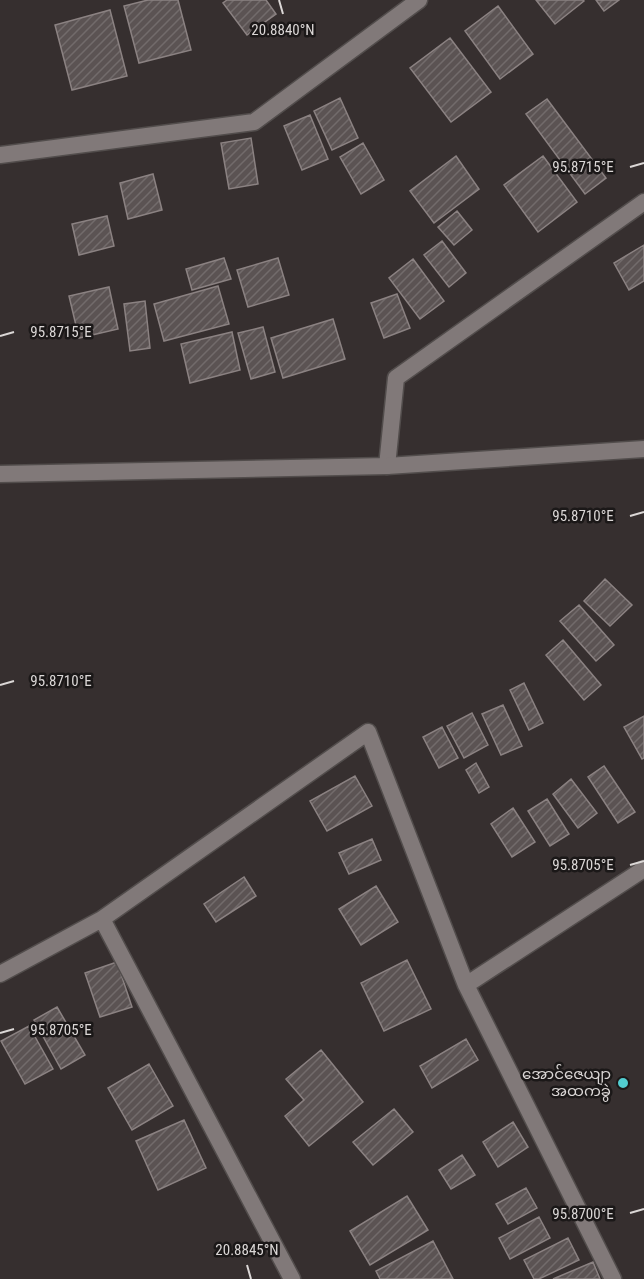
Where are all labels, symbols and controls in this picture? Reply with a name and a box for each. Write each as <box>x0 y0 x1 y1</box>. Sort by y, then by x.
text: 20.8840°N <box>251 21 315 39</box>
text: 95.8715°E <box>552 158 614 176</box>
text: 95.8715°E <box>30 323 92 341</box>
text: 95.8710°E <box>552 507 614 525</box>
text: 95.8710°E <box>30 672 92 690</box>
text: 95.8705°E <box>552 856 614 874</box>
text: 95.8705°E <box>30 1021 92 1039</box>
place label: အောင်ဇေယျာ အထကခွဲ <box>522 1064 611 1102</box>
marker: အောင်ဇေယျာ အထကခွဲ <box>616 1076 630 1090</box>
text: 95.8700°E <box>552 1205 614 1223</box>
text: 20.8845°N <box>215 1241 279 1259</box>

